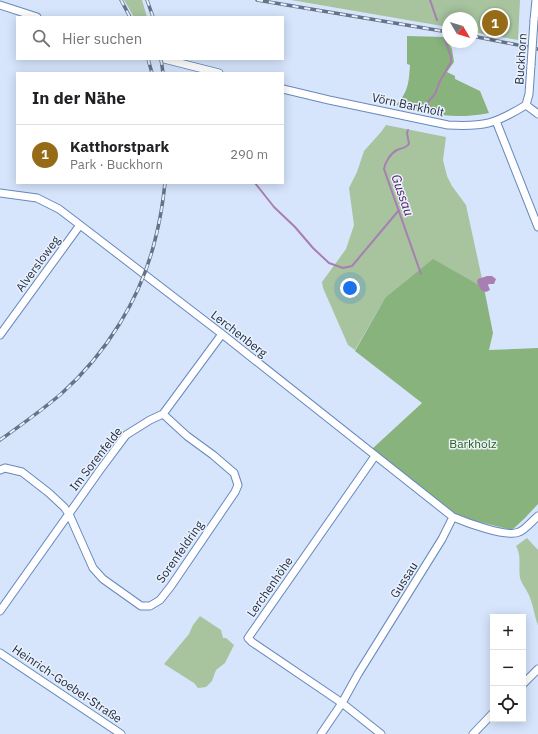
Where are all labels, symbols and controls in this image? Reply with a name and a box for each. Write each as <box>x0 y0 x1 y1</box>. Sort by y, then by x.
pin: 1 <box>482 8 508 38</box>
north arrow <box>442 12 478 48</box>
search box <box>16 16 284 60</box>
icon: search <box>30 27 52 49</box>
text: Hier suchen <box>62 29 142 48</box>
street label: Buckhorn <box>511 33 530 85</box>
text: In der Nähe <box>32 87 126 109</box>
street label: Vörn Barkholt <box>371 90 446 120</box>
text: Katthorstpark <box>70 137 169 156</box>
text: 1 <box>41 146 49 163</box>
text: 290 m <box>230 146 268 163</box>
text: Park · Buckhorn <box>70 156 163 173</box>
water label: Gussau <box>387 172 418 218</box>
street label: Alversloweg <box>12 232 63 295</box>
your location <box>340 278 360 298</box>
street label: Lerchenberg <box>208 307 271 361</box>
street label: Im Sorenfelde <box>66 423 125 494</box>
park label: Barkholz <box>449 436 497 451</box>
street label: Sorenfeldring <box>153 517 207 586</box>
street label: Lerchenhöhe <box>243 553 296 620</box>
street label: Gussau <box>387 559 421 601</box>
map controls <box>490 614 526 722</box>
button: + <box>490 614 526 650</box>
street label: Heinrich-Goebel-Straße <box>10 641 125 726</box>
button: − <box>490 650 526 686</box>
button: locate <box>490 686 526 722</box>

